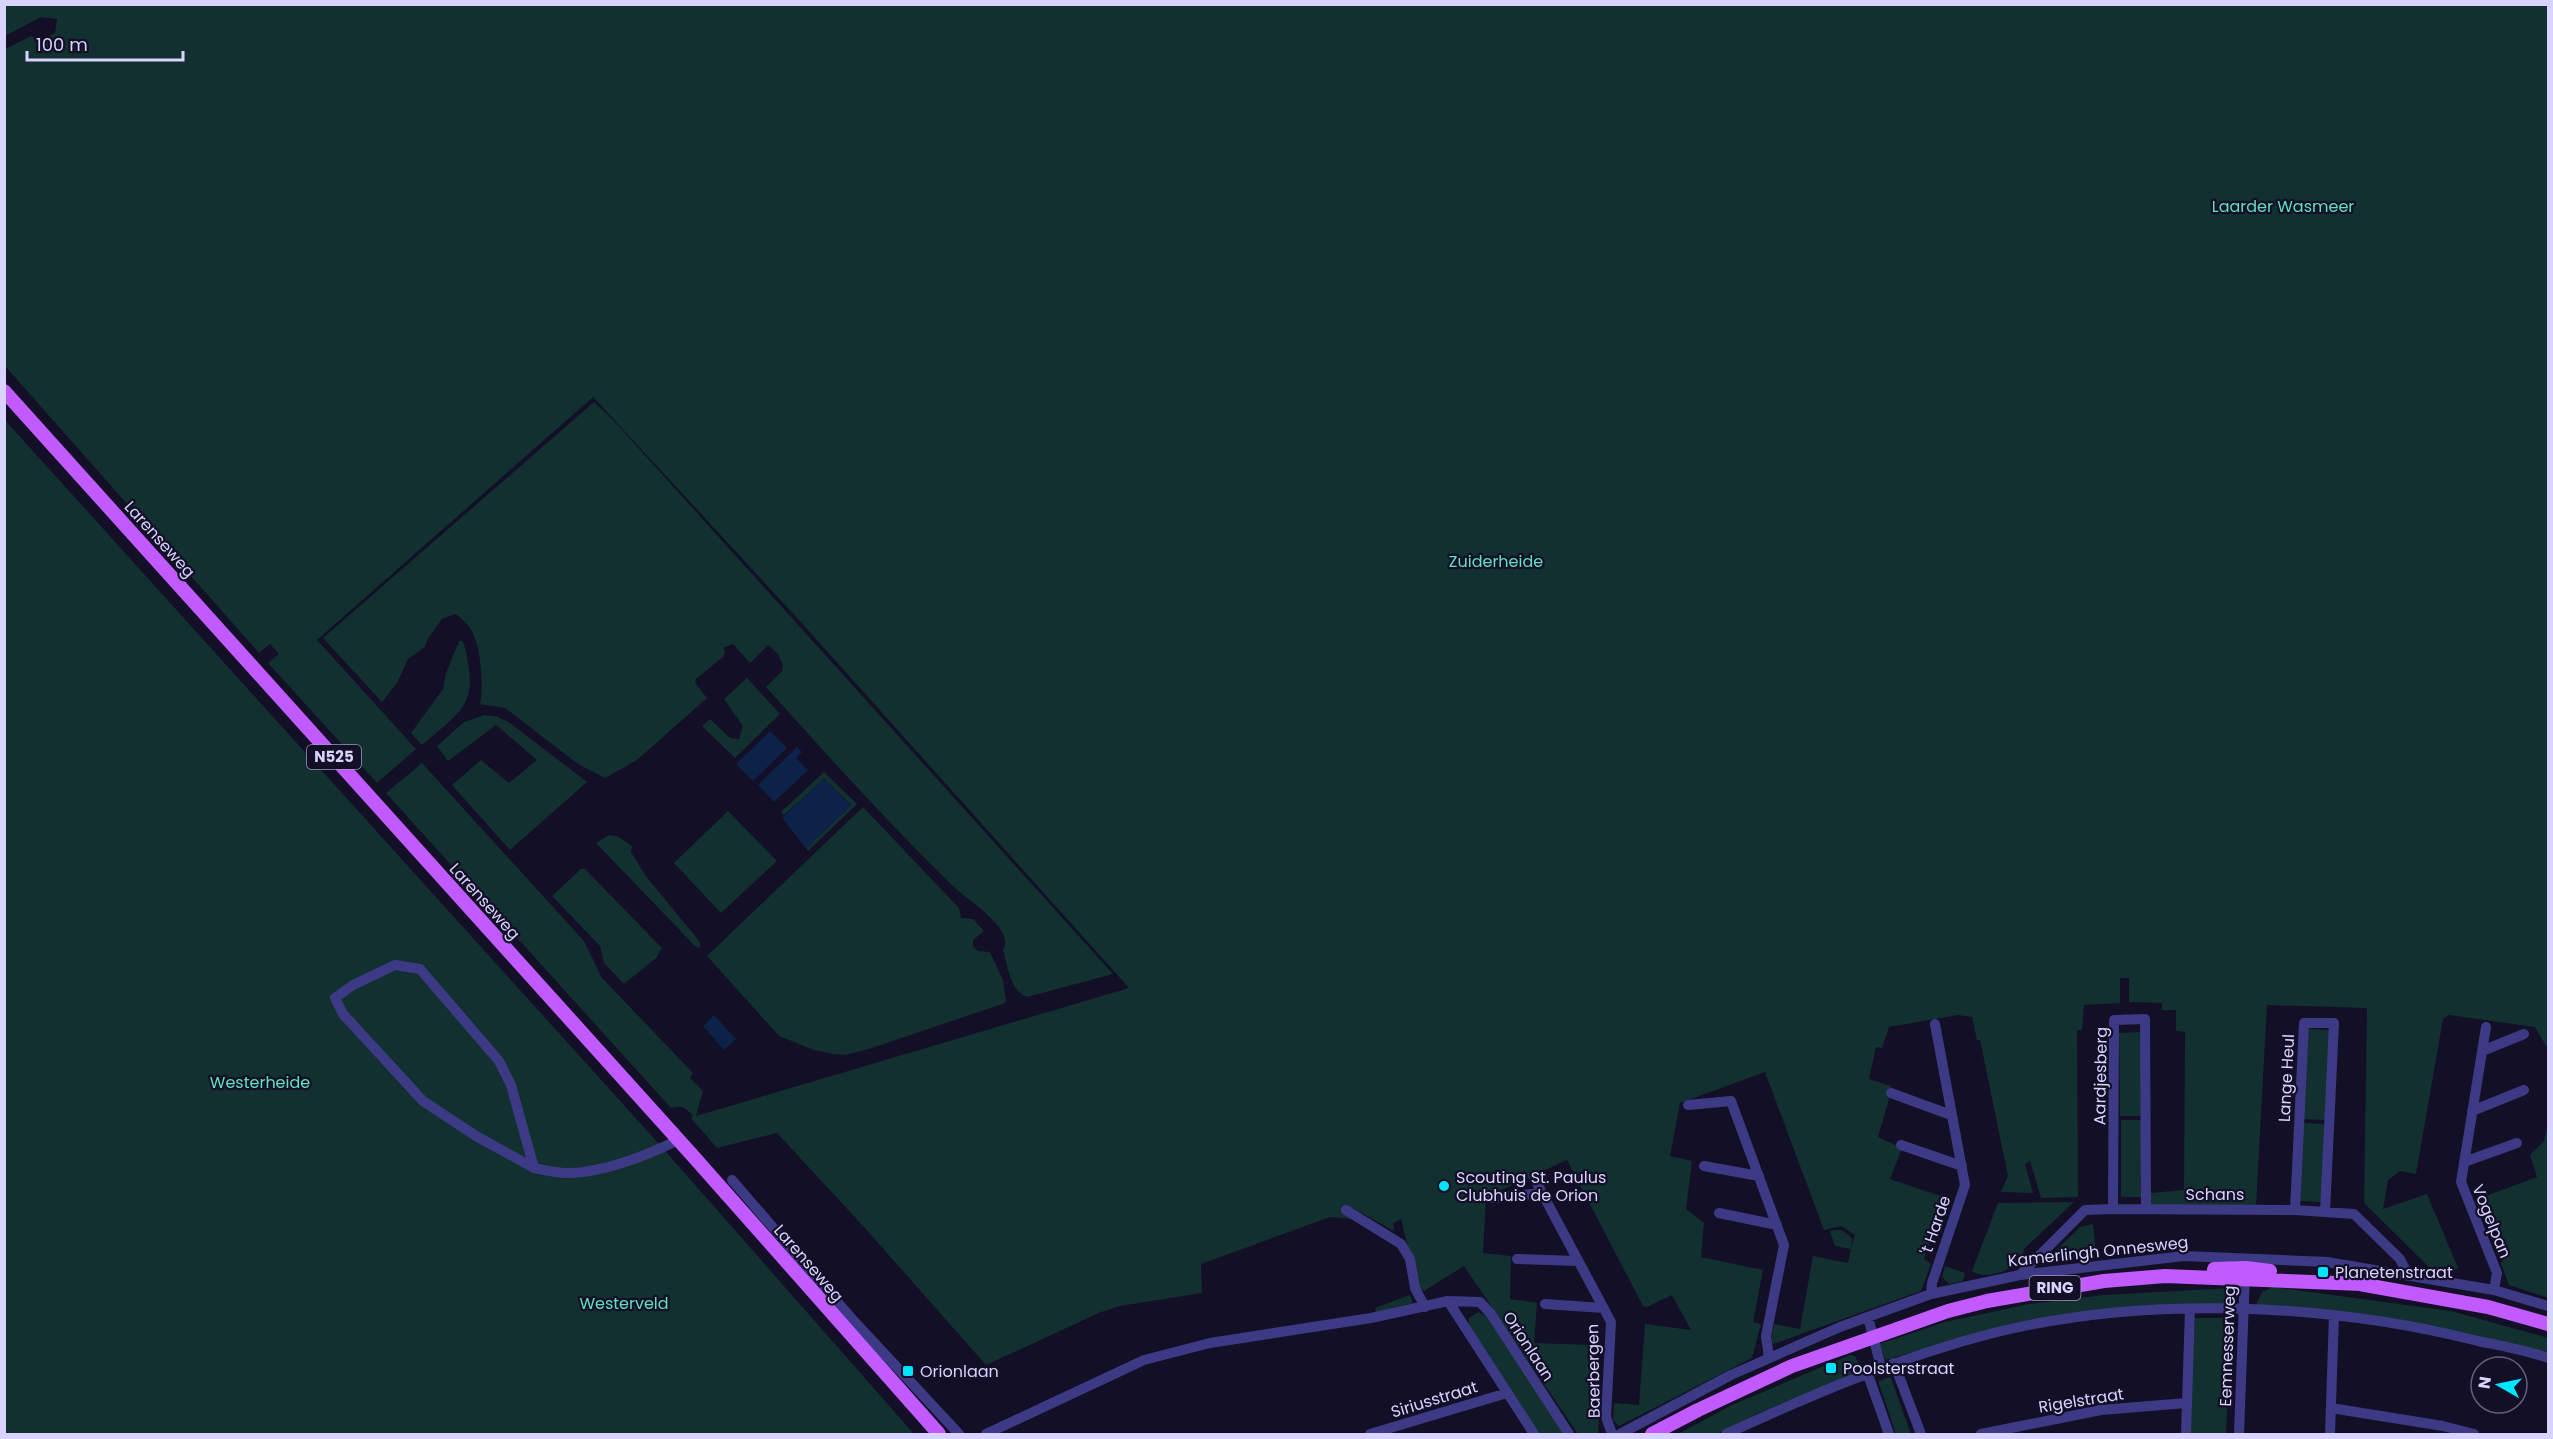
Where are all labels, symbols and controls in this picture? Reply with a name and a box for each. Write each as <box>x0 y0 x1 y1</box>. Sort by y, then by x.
scale bar <box>27 24 183 62</box>
text: 100 m <box>36 32 88 57</box>
park label: Laarder Wasmeer <box>2212 195 2354 218</box>
street label: Larenseweg <box>119 496 200 583</box>
park label: Zuiderheide <box>1449 550 1543 573</box>
road number: N525 <box>307 745 361 769</box>
street label: Larenseweg <box>444 858 525 945</box>
street label: Aardjesberg <box>2088 1027 2113 1125</box>
street label: Lange Heul <box>2273 1033 2300 1123</box>
park label: Westerheide <box>210 1071 310 1094</box>
place label: Scouting St. Paulus Clubhuis de Orion <box>1456 1166 1606 1207</box>
marker: Scouting St. Paulus Clubhuis de Orion <box>1437 1179 1451 1193</box>
street label: Vogelpan <box>2466 1181 2517 1261</box>
street label: Schans <box>2186 1183 2244 1206</box>
street label: 't Harde <box>1915 1192 1956 1258</box>
street label: Larenseweg <box>768 1220 849 1307</box>
street label: Kamerlingh Onnesweg <box>2007 1231 2189 1272</box>
place label: Planetenstraat <box>2335 1261 2453 1284</box>
marker: Planetenstraat <box>2316 1265 2330 1279</box>
road number: RING <box>2030 1276 2080 1300</box>
street label: Eemnesserweg <box>2214 1285 2241 1407</box>
park label: Westerveld <box>579 1292 669 1315</box>
street label: Orionlaan <box>1497 1307 1560 1386</box>
street label: Baerbergen <box>1581 1324 1606 1418</box>
north arrow <box>2469 1355 2529 1415</box>
place label: Poolsterstraat <box>1843 1357 1955 1380</box>
place label: Orionlaan <box>920 1360 999 1383</box>
marker: Poolsterstraat <box>1824 1361 1838 1375</box>
marker: Orionlaan <box>901 1364 915 1378</box>
street label: Siriusstraat <box>1388 1375 1480 1424</box>
text: N <box>2472 1375 2497 1390</box>
street label: Rigelstraat <box>2037 1382 2125 1419</box>

